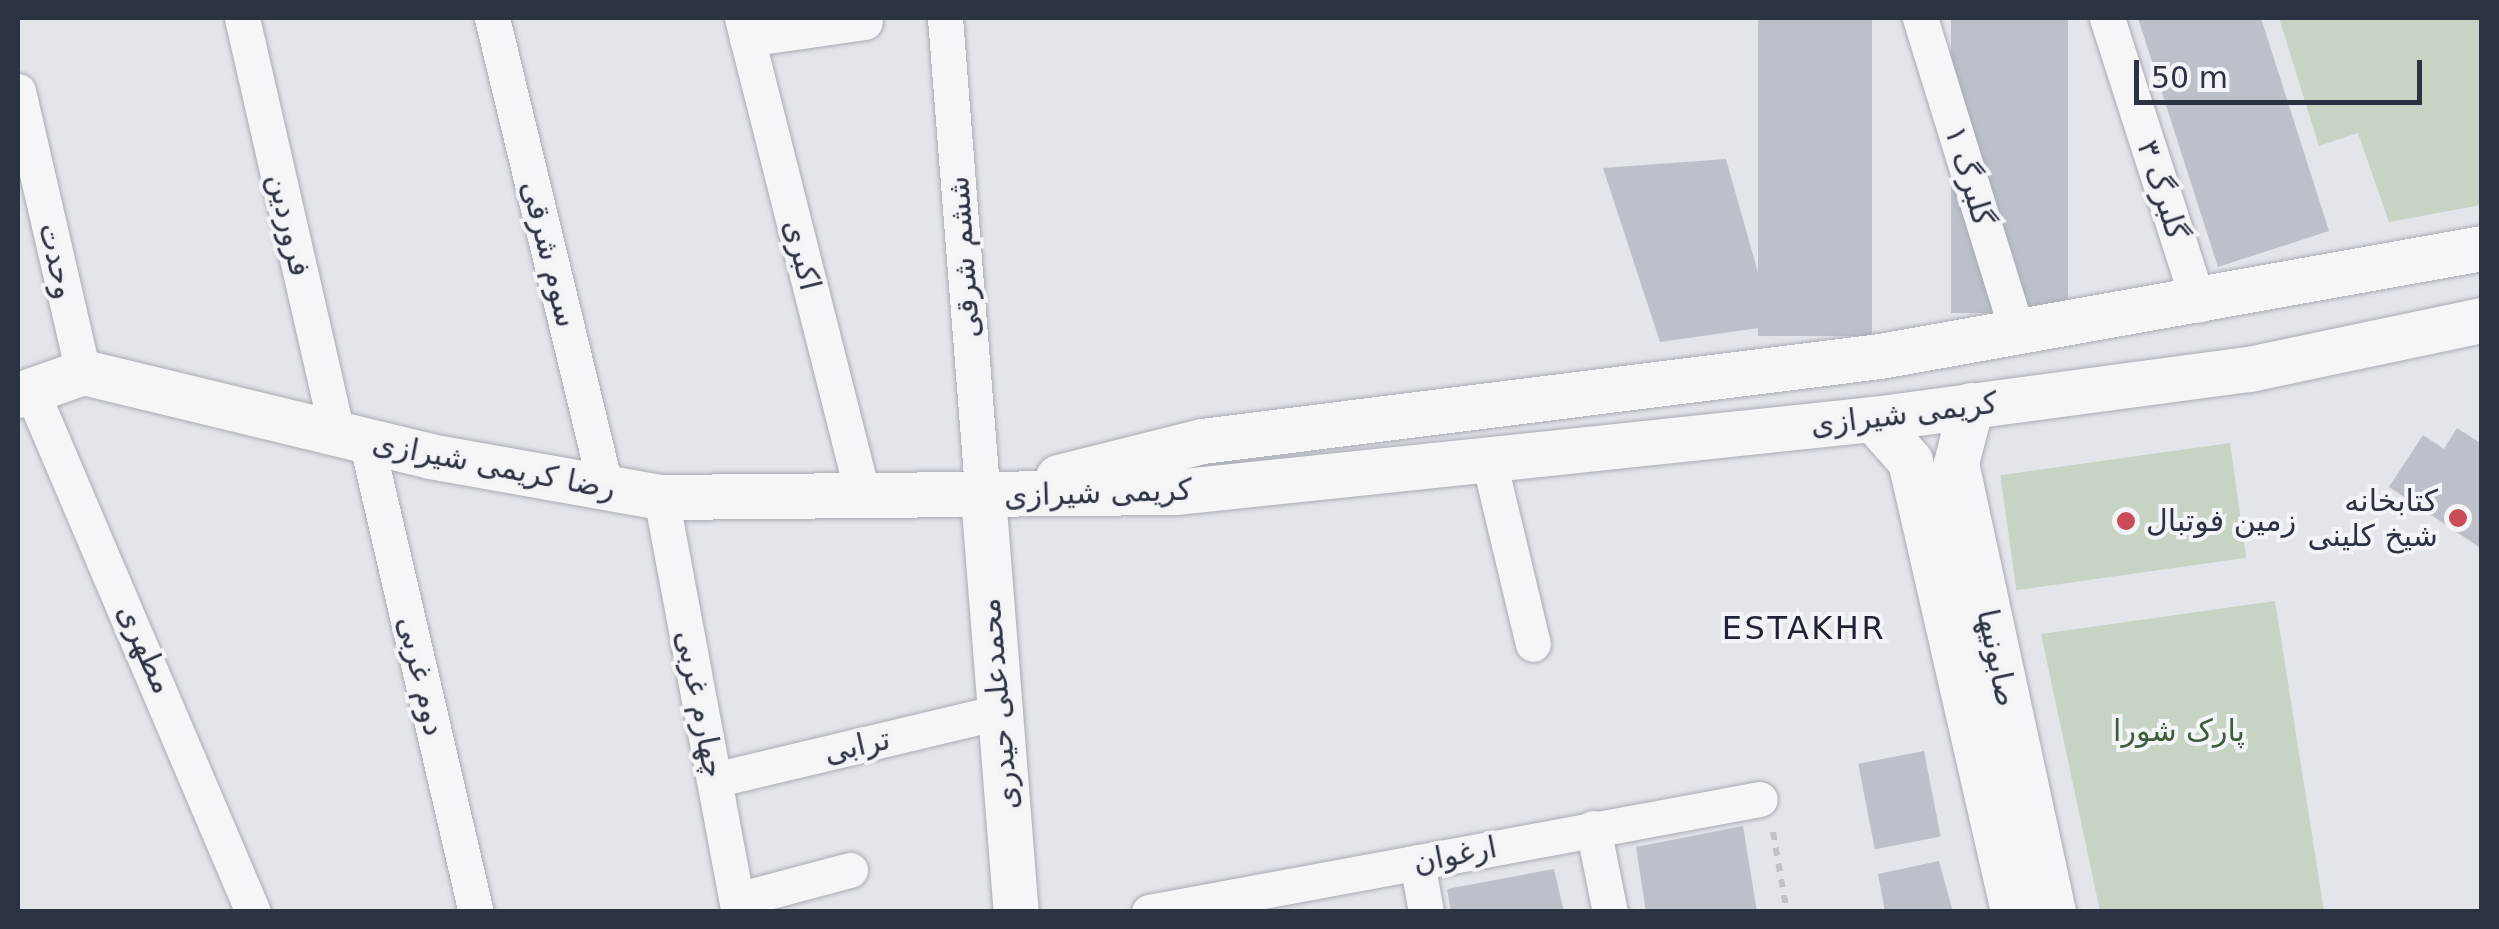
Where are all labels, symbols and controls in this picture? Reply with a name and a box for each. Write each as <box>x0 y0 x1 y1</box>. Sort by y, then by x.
scale bar <box>2139 40 2426 102</box>
text: 50 m <box>2151 60 2228 95</box>
street label: گلبرگ ۱ <box>1937 122 2001 230</box>
street label: گلبرگ ۳ <box>2129 136 2195 244</box>
street label: فروردین <box>260 170 318 280</box>
street label: ششم شرقی <box>940 175 988 339</box>
street label: سوم شرقی <box>513 177 585 331</box>
street label: اکبری <box>776 216 828 294</box>
street label: وحدت <box>31 219 83 303</box>
street label: کریمی شیرازی <box>1808 385 2000 443</box>
street label: رضا کریمی شیرازی <box>369 425 619 507</box>
street label: کریمی شیرازی <box>1003 472 1193 514</box>
place label: کتابخانه شیخ کلینی <box>2308 483 2438 554</box>
place label: زمین فوتبال <box>2146 503 2296 539</box>
marker: کتابخانه شیخ کلینی <box>2447 507 2469 529</box>
marker: زمین فوتبال <box>2115 510 2137 532</box>
street label: محمدعلی حیدری <box>972 597 1026 811</box>
street label: مطهری <box>109 598 181 700</box>
street label: صابونیها <box>1969 606 2025 710</box>
district label: ESTAKHR <box>1722 609 1886 647</box>
street label: دوم غربی <box>390 613 452 739</box>
street label: چهارم غربی <box>668 627 732 781</box>
park label: پارک شورا <box>2113 713 2245 749</box>
street label: ترابی <box>821 721 893 771</box>
street label: ارغوان <box>1410 829 1500 881</box>

